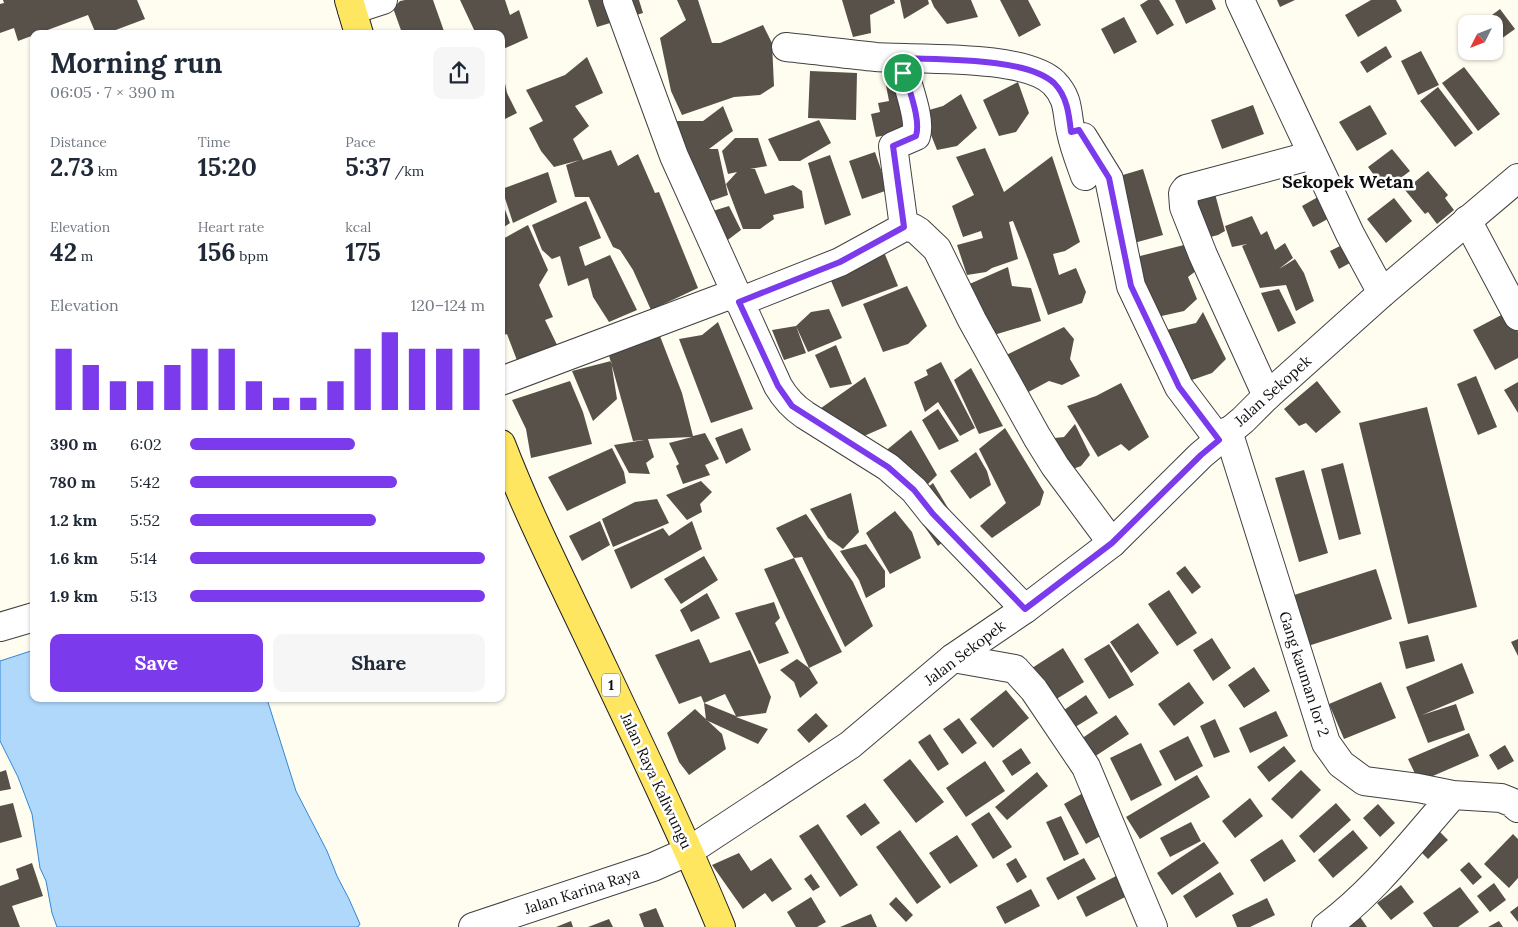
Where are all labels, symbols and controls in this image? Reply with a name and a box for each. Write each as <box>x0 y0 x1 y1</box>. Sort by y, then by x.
north arrow <box>1458 15 1502 60</box>
map controls <box>1458 15 1503 60</box>
text: Morning run <box>50 45 222 81</box>
button: share <box>433 47 485 99</box>
pin <box>882 52 924 94</box>
icon: arrive <box>889 59 917 87</box>
text: 06:05 · 7 × 390 m <box>50 82 175 102</box>
text: Distance <box>50 133 107 151</box>
text: Time <box>198 133 231 151</box>
text: Pace <box>345 133 376 151</box>
text: 2.73 <box>50 151 94 183</box>
text: 15:20 <box>198 151 257 183</box>
text: 5:37 <box>345 151 391 183</box>
text: km <box>94 162 118 180</box>
text: /km <box>391 162 424 180</box>
district label: Sekopek Wetan <box>1282 170 1414 193</box>
text: Elevation <box>50 218 110 236</box>
text: Heart rate <box>198 218 264 236</box>
text: kcal <box>345 218 371 236</box>
text: 42 <box>50 236 77 268</box>
text: 156 <box>198 236 236 268</box>
text: 175 <box>345 236 381 268</box>
text: m <box>77 247 93 265</box>
text: bpm <box>236 247 268 265</box>
text: Elevation <box>50 295 119 315</box>
text: 120–124 m <box>410 295 485 315</box>
street label: Jalan Sekopek <box>1230 351 1315 431</box>
text: 390 m <box>50 434 97 454</box>
text: 6:02 <box>130 434 162 454</box>
text: 780 m <box>50 472 96 492</box>
text: 5:42 <box>130 472 160 492</box>
text: 1.2 km <box>50 510 97 530</box>
text: 5:52 <box>130 510 160 530</box>
text: 1.6 km <box>50 548 98 568</box>
text: 5:14 <box>130 548 157 568</box>
text: 1.9 km <box>50 586 98 606</box>
text: 5:13 <box>130 586 157 606</box>
street label: Gang kauman lor 2 <box>1275 609 1334 739</box>
street label: Jalan Sekopek <box>920 616 1009 690</box>
button: Save <box>50 634 263 692</box>
button: Share <box>273 634 485 692</box>
road number: 1 <box>602 674 620 696</box>
street label: Jalan Raya Kaliwungu <box>616 709 696 852</box>
street label: Jalan Karina Raya <box>521 863 642 918</box>

